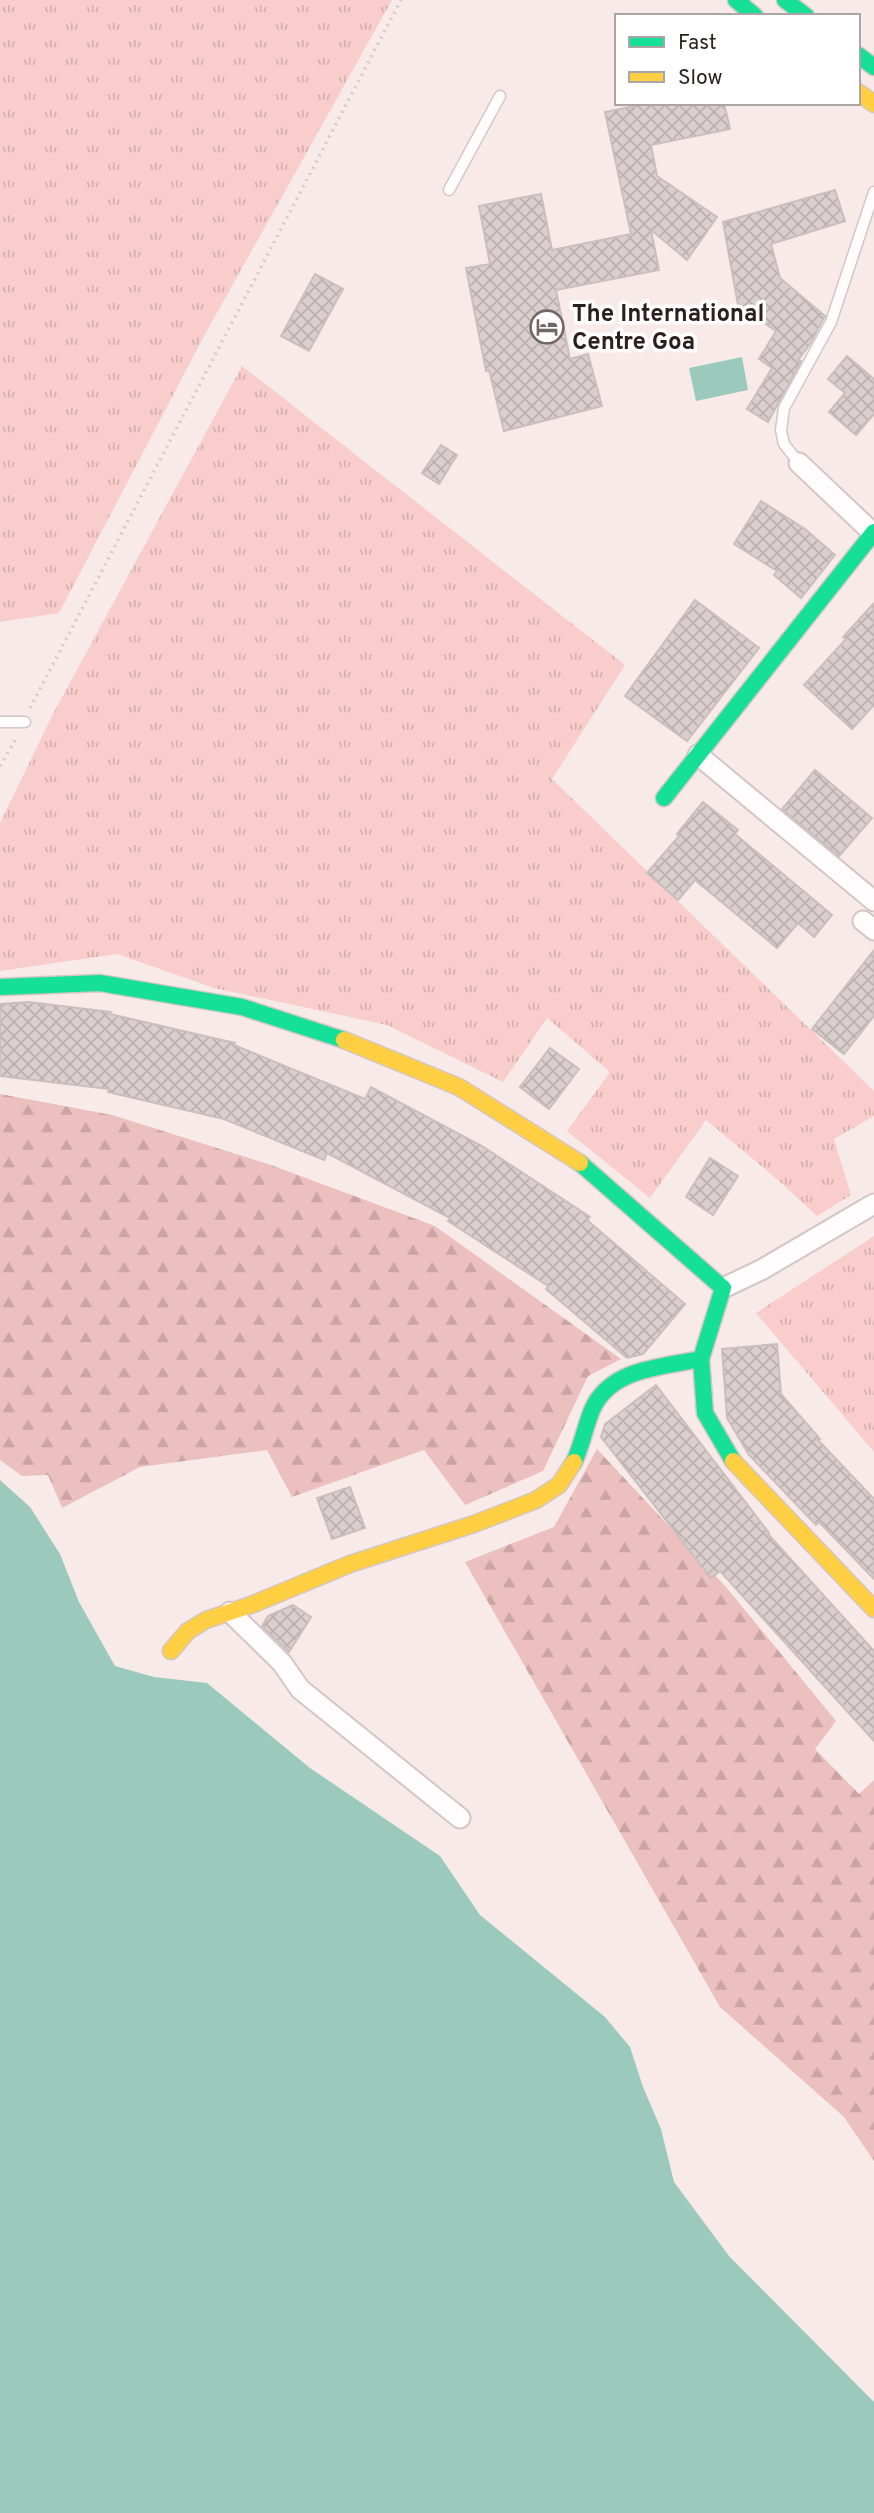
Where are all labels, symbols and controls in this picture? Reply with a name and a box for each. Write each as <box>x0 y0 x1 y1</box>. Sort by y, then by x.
legend <box>615 14 860 105</box>
text: Fast <box>678 30 717 57</box>
text: Slow <box>678 65 723 92</box>
place label: The International Centre Goa <box>572 300 764 358</box>
hotel icon: The International Centre Goa <box>528 308 566 346</box>

